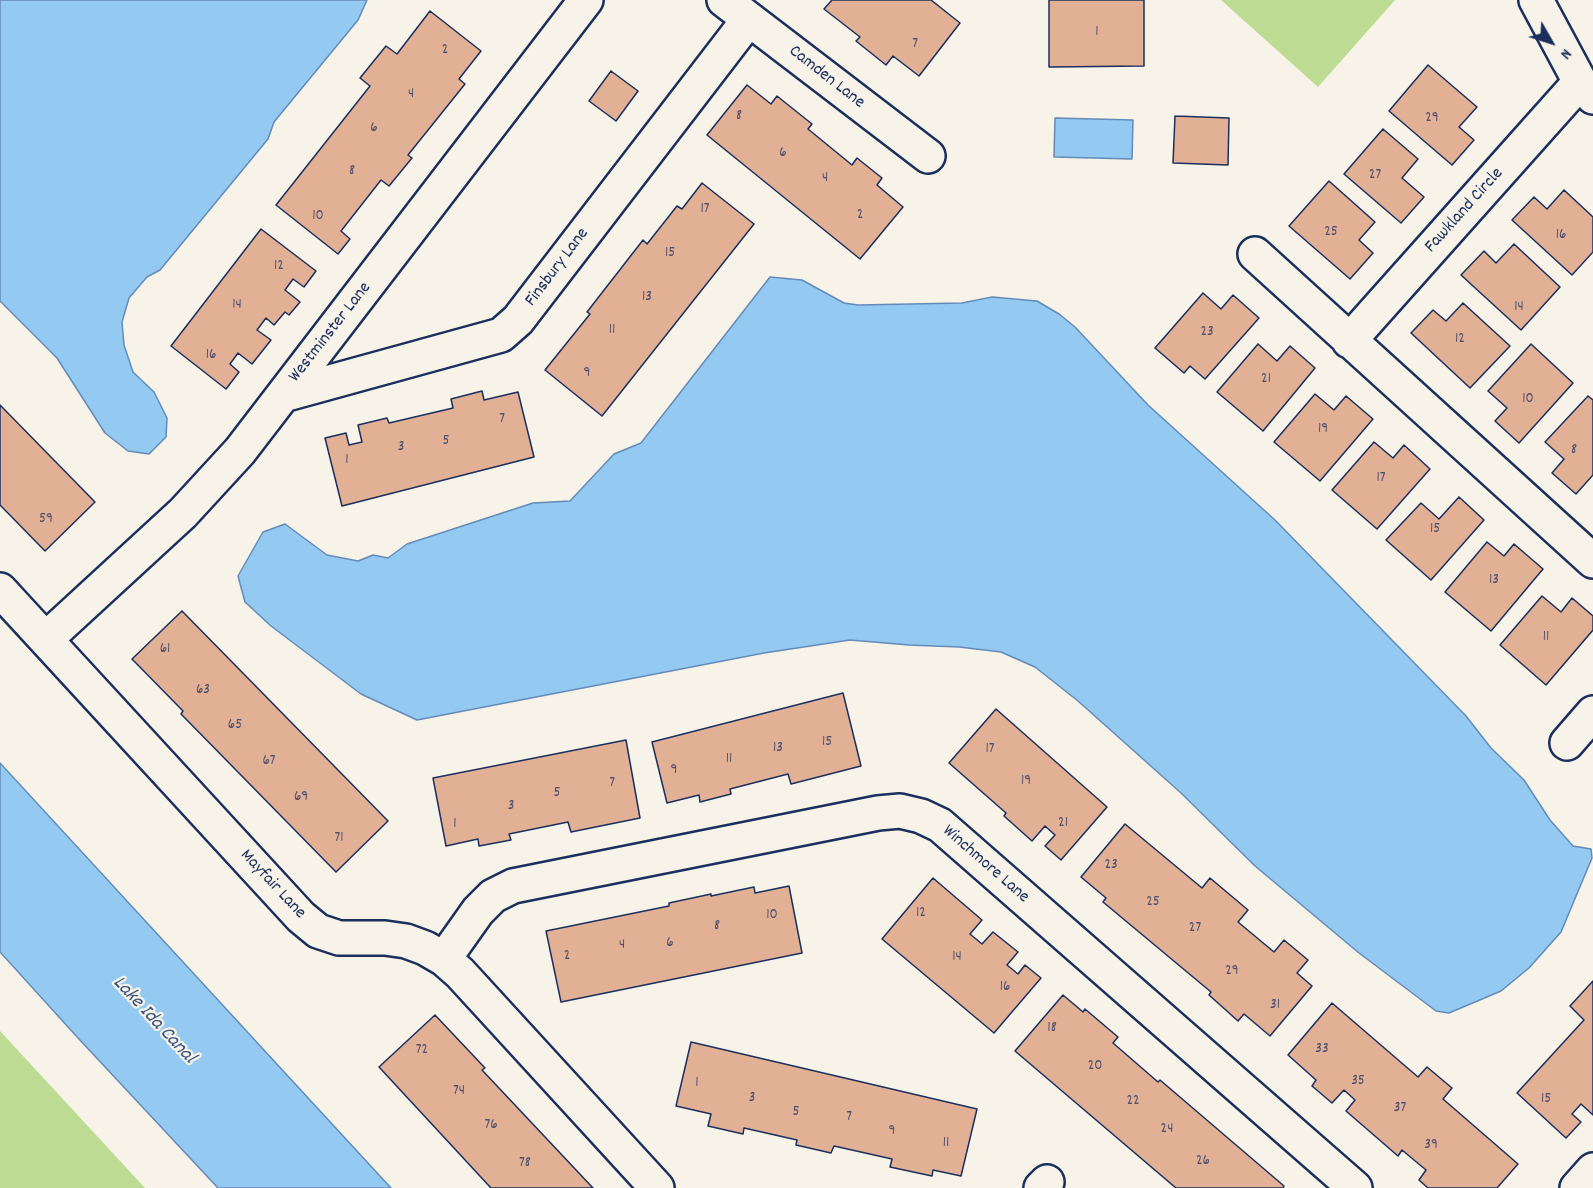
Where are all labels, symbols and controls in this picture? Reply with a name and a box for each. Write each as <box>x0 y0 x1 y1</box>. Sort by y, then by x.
north arrow <box>1521 12 1581 72</box>
house number: 1 <box>1095 24 1099 42</box>
house number: 7 <box>912 36 918 54</box>
house number: 2 <box>442 42 448 60</box>
street label: Camden Lane <box>784 42 868 114</box>
text: N <box>1554 43 1577 64</box>
house number: 4 <box>408 86 414 104</box>
house number: 8 <box>736 108 742 126</box>
house number: 29 <box>1425 110 1439 128</box>
house number: 6 <box>370 120 378 138</box>
house number: 6 <box>779 145 787 163</box>
house number: 8 <box>349 163 355 181</box>
street label: Fawkland Circle <box>1421 164 1509 258</box>
house number: 27 <box>1369 167 1381 185</box>
house number: 4 <box>822 170 828 188</box>
house number: 17 <box>700 201 710 219</box>
house number: 2 <box>857 207 863 225</box>
house number: 10 <box>312 208 324 226</box>
street label: Finsbury Lane <box>521 224 595 312</box>
house number: 25 <box>1324 224 1338 242</box>
house number: 16 <box>1556 227 1566 245</box>
house number: 15 <box>665 245 675 263</box>
house number: 12 <box>274 258 284 276</box>
street label: Westminster Lane <box>285 279 377 387</box>
house number: 13 <box>642 289 652 307</box>
house number: 14 <box>232 297 242 315</box>
house number: 14 <box>1514 299 1524 317</box>
house number: 11 <box>609 322 615 340</box>
house number: 23 <box>1200 324 1214 342</box>
house number: 12 <box>1455 331 1465 349</box>
house number: 16 <box>206 347 216 365</box>
house number: 9 <box>584 365 590 383</box>
house number: 21 <box>1261 371 1271 389</box>
house number: 10 <box>1522 391 1534 409</box>
house number: 7 <box>499 411 505 429</box>
house number: 19 <box>1318 421 1328 439</box>
house number: 5 <box>443 433 449 451</box>
house number: 3 <box>398 439 404 457</box>
house number: 8 <box>1571 442 1577 460</box>
house number: 1 <box>345 452 349 470</box>
house number: 17 <box>1376 470 1386 488</box>
house number: 59 <box>39 511 53 529</box>
house number: 15 <box>1430 521 1440 539</box>
house number: 13 <box>1489 572 1499 590</box>
house number: 11 <box>1543 629 1549 647</box>
house number: 61 <box>160 641 170 659</box>
house number: 63 <box>196 682 210 700</box>
house number: 65 <box>228 717 242 735</box>
house number: 15 <box>822 734 832 752</box>
house number: 13 <box>773 740 783 758</box>
house number: 17 <box>985 741 995 759</box>
house number: 11 <box>726 751 732 769</box>
house number: 67 <box>262 753 276 771</box>
house number: 9 <box>671 762 677 780</box>
house number: 19 <box>1021 773 1031 791</box>
house number: 7 <box>609 775 615 793</box>
house number: 5 <box>554 785 560 803</box>
house number: 69 <box>294 789 308 807</box>
house number: 3 <box>508 798 514 816</box>
house number: 21 <box>1058 815 1068 833</box>
house number: 1 <box>453 816 457 834</box>
street label: Winchmore Lane <box>937 821 1033 909</box>
house number: 71 <box>334 830 344 848</box>
street label: Mayfair Lane <box>234 846 310 924</box>
house number: 23 <box>1104 857 1118 875</box>
house number: 25 <box>1146 894 1160 912</box>
house number: 12 <box>916 905 926 923</box>
house number: 10 <box>766 907 778 925</box>
house number: 8 <box>714 918 720 936</box>
house number: 27 <box>1189 920 1201 938</box>
house number: 6 <box>666 935 674 953</box>
house number: 4 <box>619 937 625 955</box>
house number: 2 <box>564 948 570 966</box>
house number: 14 <box>952 949 962 967</box>
house number: 29 <box>1225 963 1239 981</box>
water label: Lake Ida Canal <box>106 972 200 1070</box>
house number: 16 <box>1000 979 1010 997</box>
house number: 31 <box>1270 997 1280 1015</box>
house number: 18 <box>1047 1020 1057 1038</box>
house number: 33 <box>1315 1041 1329 1059</box>
house number: 72 <box>416 1042 428 1060</box>
house number: 20 <box>1088 1058 1102 1076</box>
house number: 35 <box>1351 1073 1365 1091</box>
house number: 1 <box>695 1075 699 1093</box>
house number: 74 <box>453 1083 465 1101</box>
house number: 3 <box>749 1090 755 1108</box>
house number: 15 <box>1541 1091 1551 1109</box>
house number: 22 <box>1126 1093 1140 1111</box>
house number: 37 <box>1394 1100 1406 1118</box>
house number: 5 <box>793 1104 799 1122</box>
house number: 7 <box>846 1109 852 1127</box>
house number: 76 <box>484 1117 498 1135</box>
house number: 24 <box>1161 1121 1173 1139</box>
house number: 9 <box>889 1123 895 1141</box>
house number: 11 <box>943 1135 949 1153</box>
house number: 39 <box>1424 1137 1438 1155</box>
house number: 26 <box>1196 1153 1210 1171</box>
house number: 78 <box>519 1155 531 1173</box>

